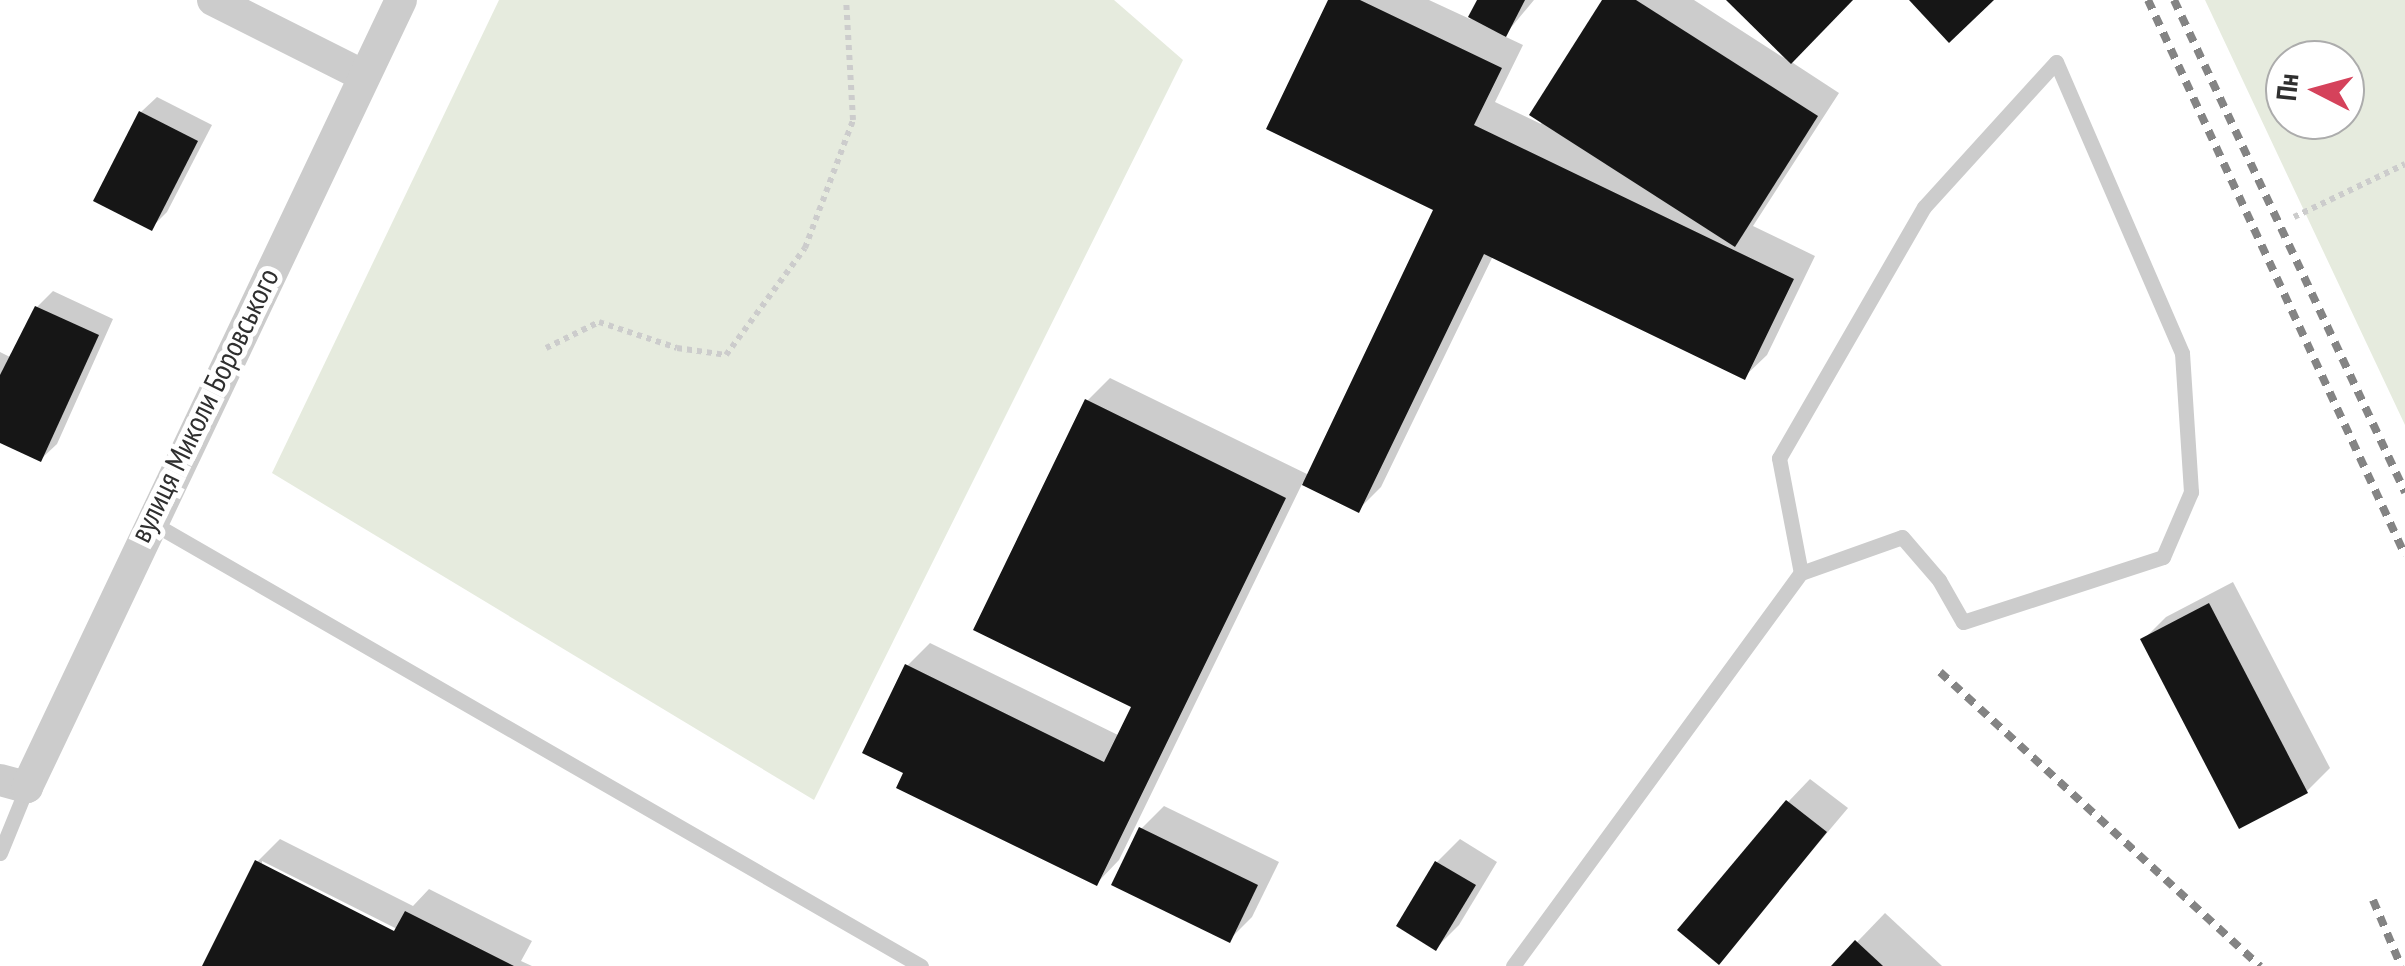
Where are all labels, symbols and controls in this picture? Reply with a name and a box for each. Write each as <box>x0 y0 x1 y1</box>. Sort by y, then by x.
north arrow <box>2265 40 2365 140</box>
text: Пн <box>2267 72 2306 102</box>
street label: вулиця Миколи Боровського <box>122 262 286 548</box>

